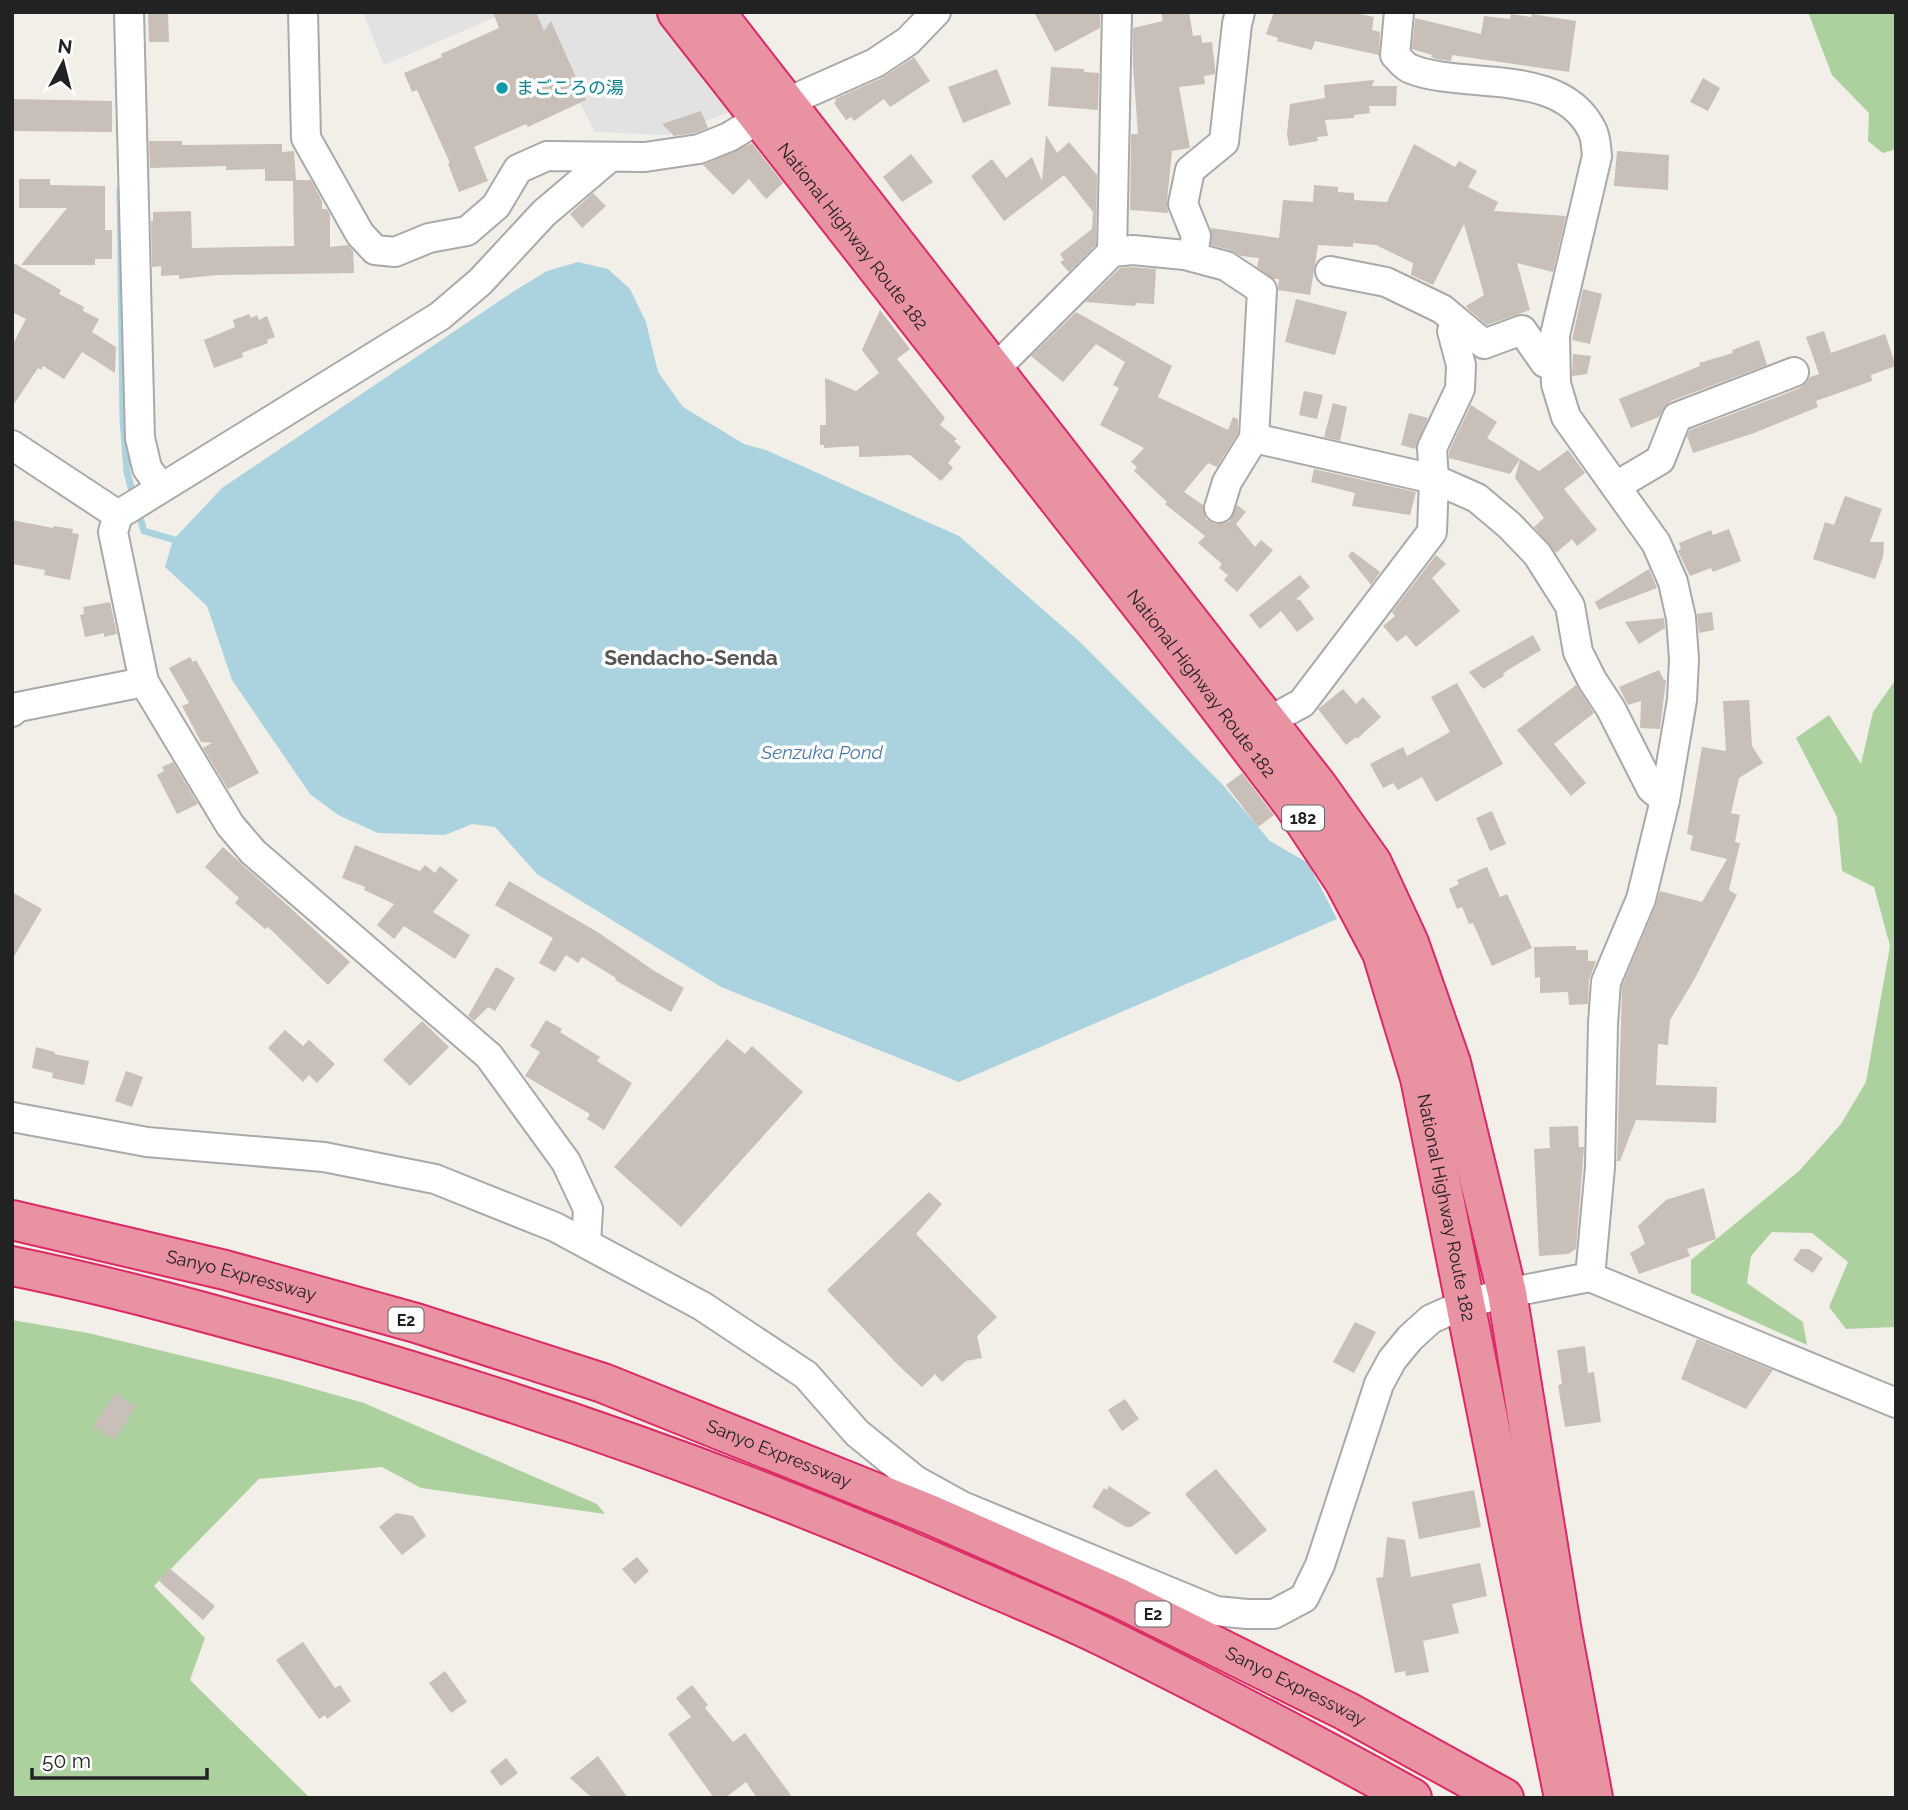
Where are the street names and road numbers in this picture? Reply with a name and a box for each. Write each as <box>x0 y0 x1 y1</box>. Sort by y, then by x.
street label: National Highway Route 182 <box>773 138 933 334</box>
street label: National Highway Route 182 <box>1123 585 1280 782</box>
road number: 182 <box>1282 806 1324 831</box>
street label: National Highway Route 182 <box>1413 1092 1479 1323</box>
street label: Sanyo Expressway <box>164 1246 319 1305</box>
road number: E2 <box>388 1308 424 1332</box>
street label: Sanyo Expressway <box>704 1415 855 1492</box>
road number: E2 <box>1136 1602 1170 1626</box>
street label: Sanyo Expressway <box>1222 1642 1370 1730</box>

